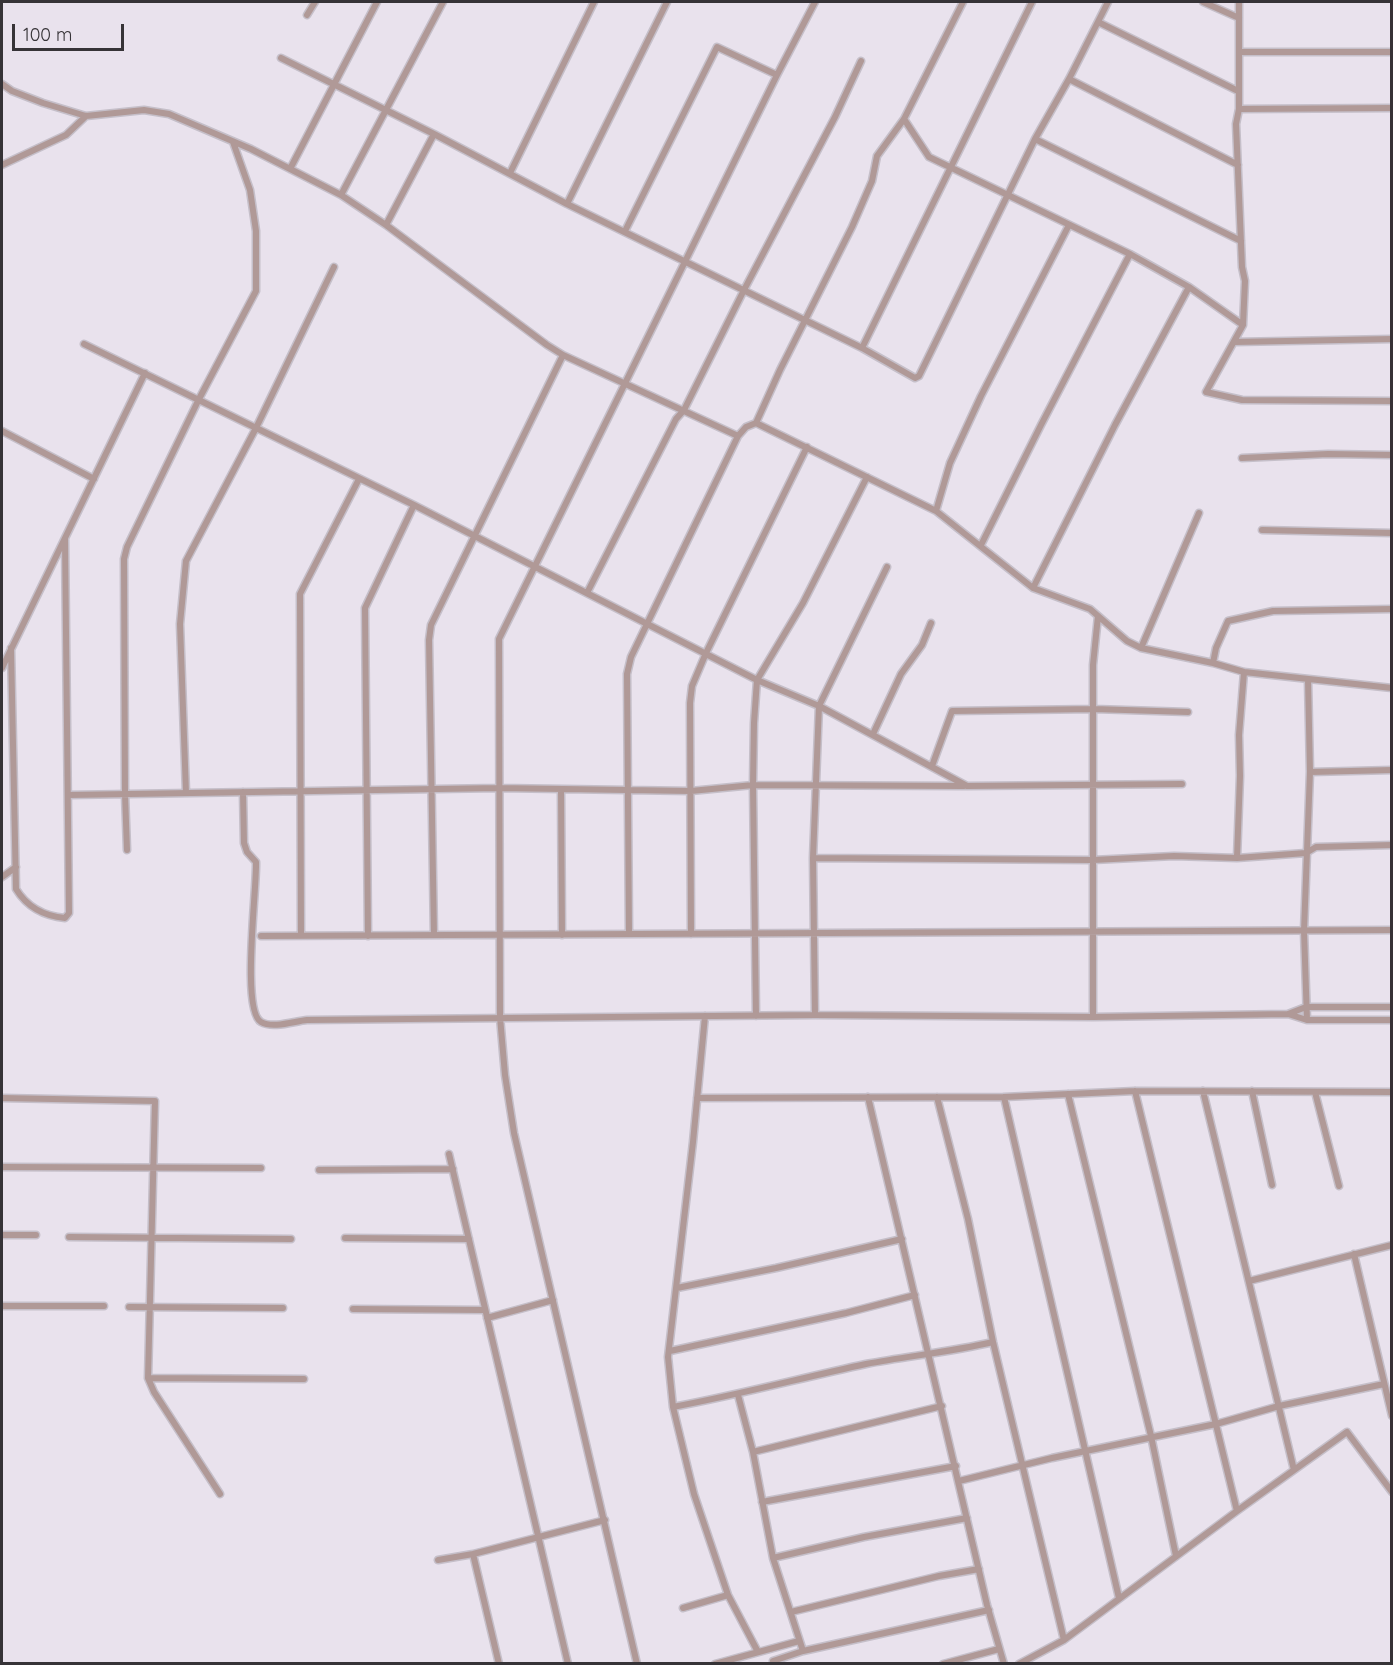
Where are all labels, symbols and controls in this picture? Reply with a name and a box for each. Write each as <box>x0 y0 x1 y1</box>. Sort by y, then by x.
scale bar <box>15 12 128 50</box>
text: 100 m <box>23 23 72 46</box>

